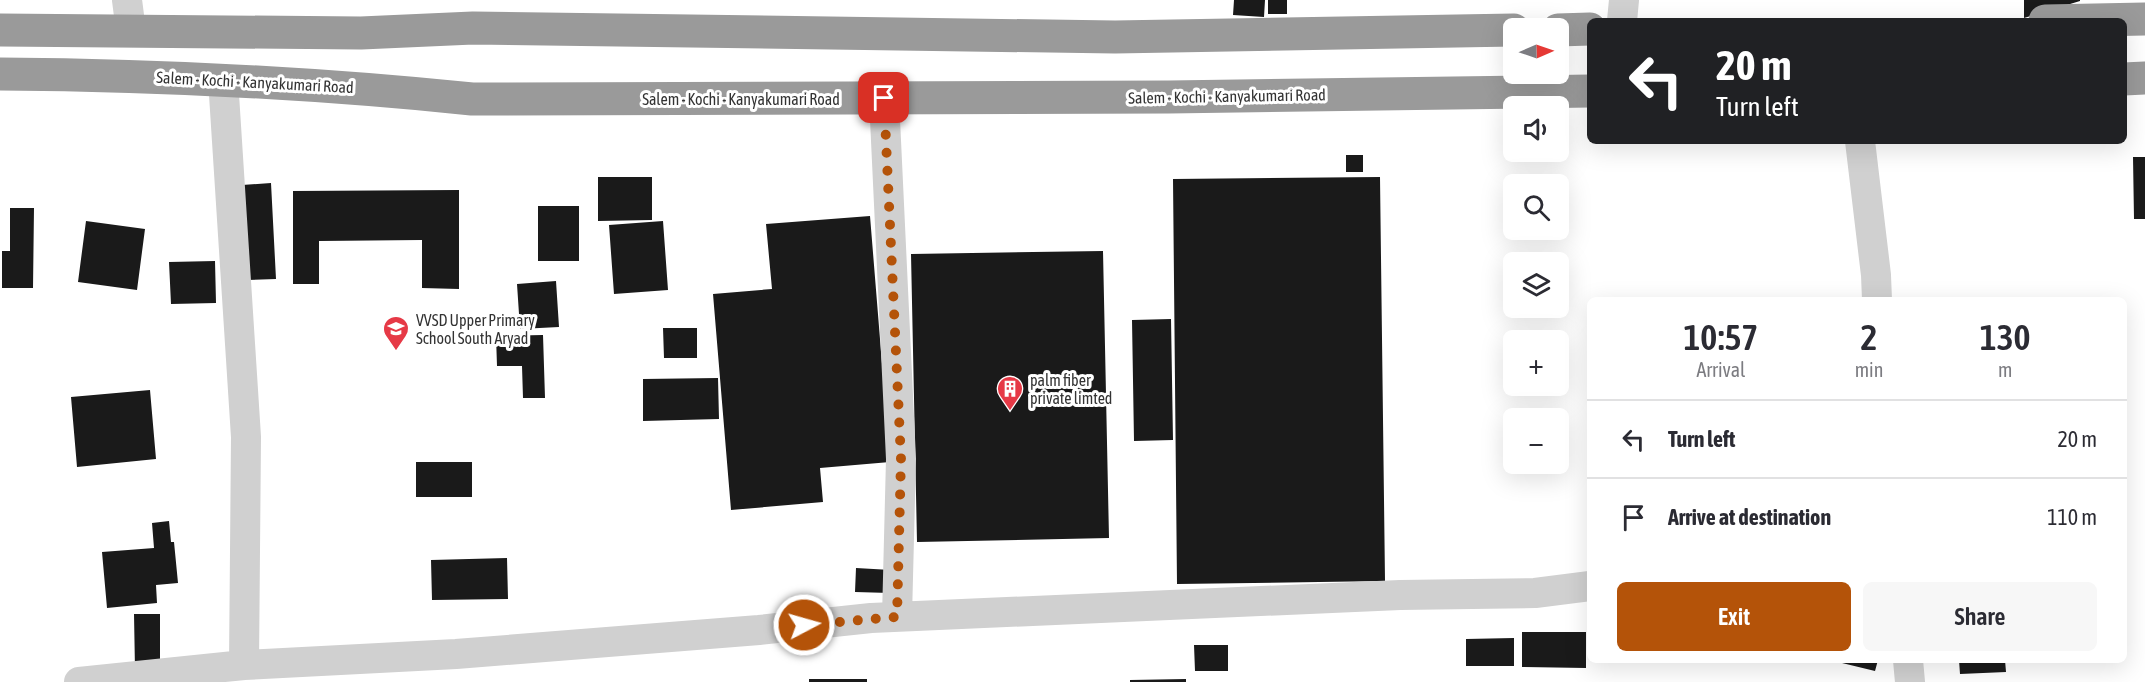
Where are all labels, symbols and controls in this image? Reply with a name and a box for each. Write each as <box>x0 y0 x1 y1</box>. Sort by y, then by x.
north arrow <box>1503 18 1569 84</box>
map controls <box>1503 18 1569 474</box>
text: 20 m <box>1716 41 1791 89</box>
icon: left <box>1617 42 1695 120</box>
street label: Salem - Kochi - Kanyakumari Road <box>156 68 354 97</box>
pin <box>858 72 909 123</box>
icon: arrive <box>867 81 900 114</box>
street label: Salem - Kochi - Kanyakumari Road <box>1128 85 1326 108</box>
street label: Salem - Kochi - Kanyakumari Road <box>642 90 840 109</box>
text: Turn left <box>1716 91 1799 122</box>
button: sound <box>1503 96 1569 162</box>
button: search <box>1503 174 1569 240</box>
button: layers <box>1503 252 1569 318</box>
place label: VVSD Upper Primary School South Aryad <box>416 311 535 348</box>
school or university icon: VVSD Upper Primary School South Aryad <box>381 314 411 352</box>
text: 10:57 <box>1683 316 1758 358</box>
text: 2 <box>1861 316 1877 358</box>
text: 130 <box>1980 316 2031 358</box>
button: + <box>1503 330 1569 396</box>
text: Arrival <box>1696 358 1745 381</box>
text: min <box>1855 358 1883 381</box>
text: m <box>1998 358 2012 381</box>
place label: palm fiber private limted <box>1030 371 1112 408</box>
building icon: palm fiber private limted <box>995 374 1025 412</box>
button: − <box>1503 408 1569 474</box>
icon: left <box>1617 423 1650 456</box>
text: Turn left <box>1668 426 1735 452</box>
text: 20 m <box>2057 426 2097 452</box>
icon: arrive <box>1617 501 1650 534</box>
text: Arrive at destination <box>1668 504 1831 530</box>
text: 110 m <box>2047 504 2097 530</box>
button: Exit <box>1617 582 1851 651</box>
button: Share <box>1863 582 2097 651</box>
position arrow <box>772 593 836 657</box>

